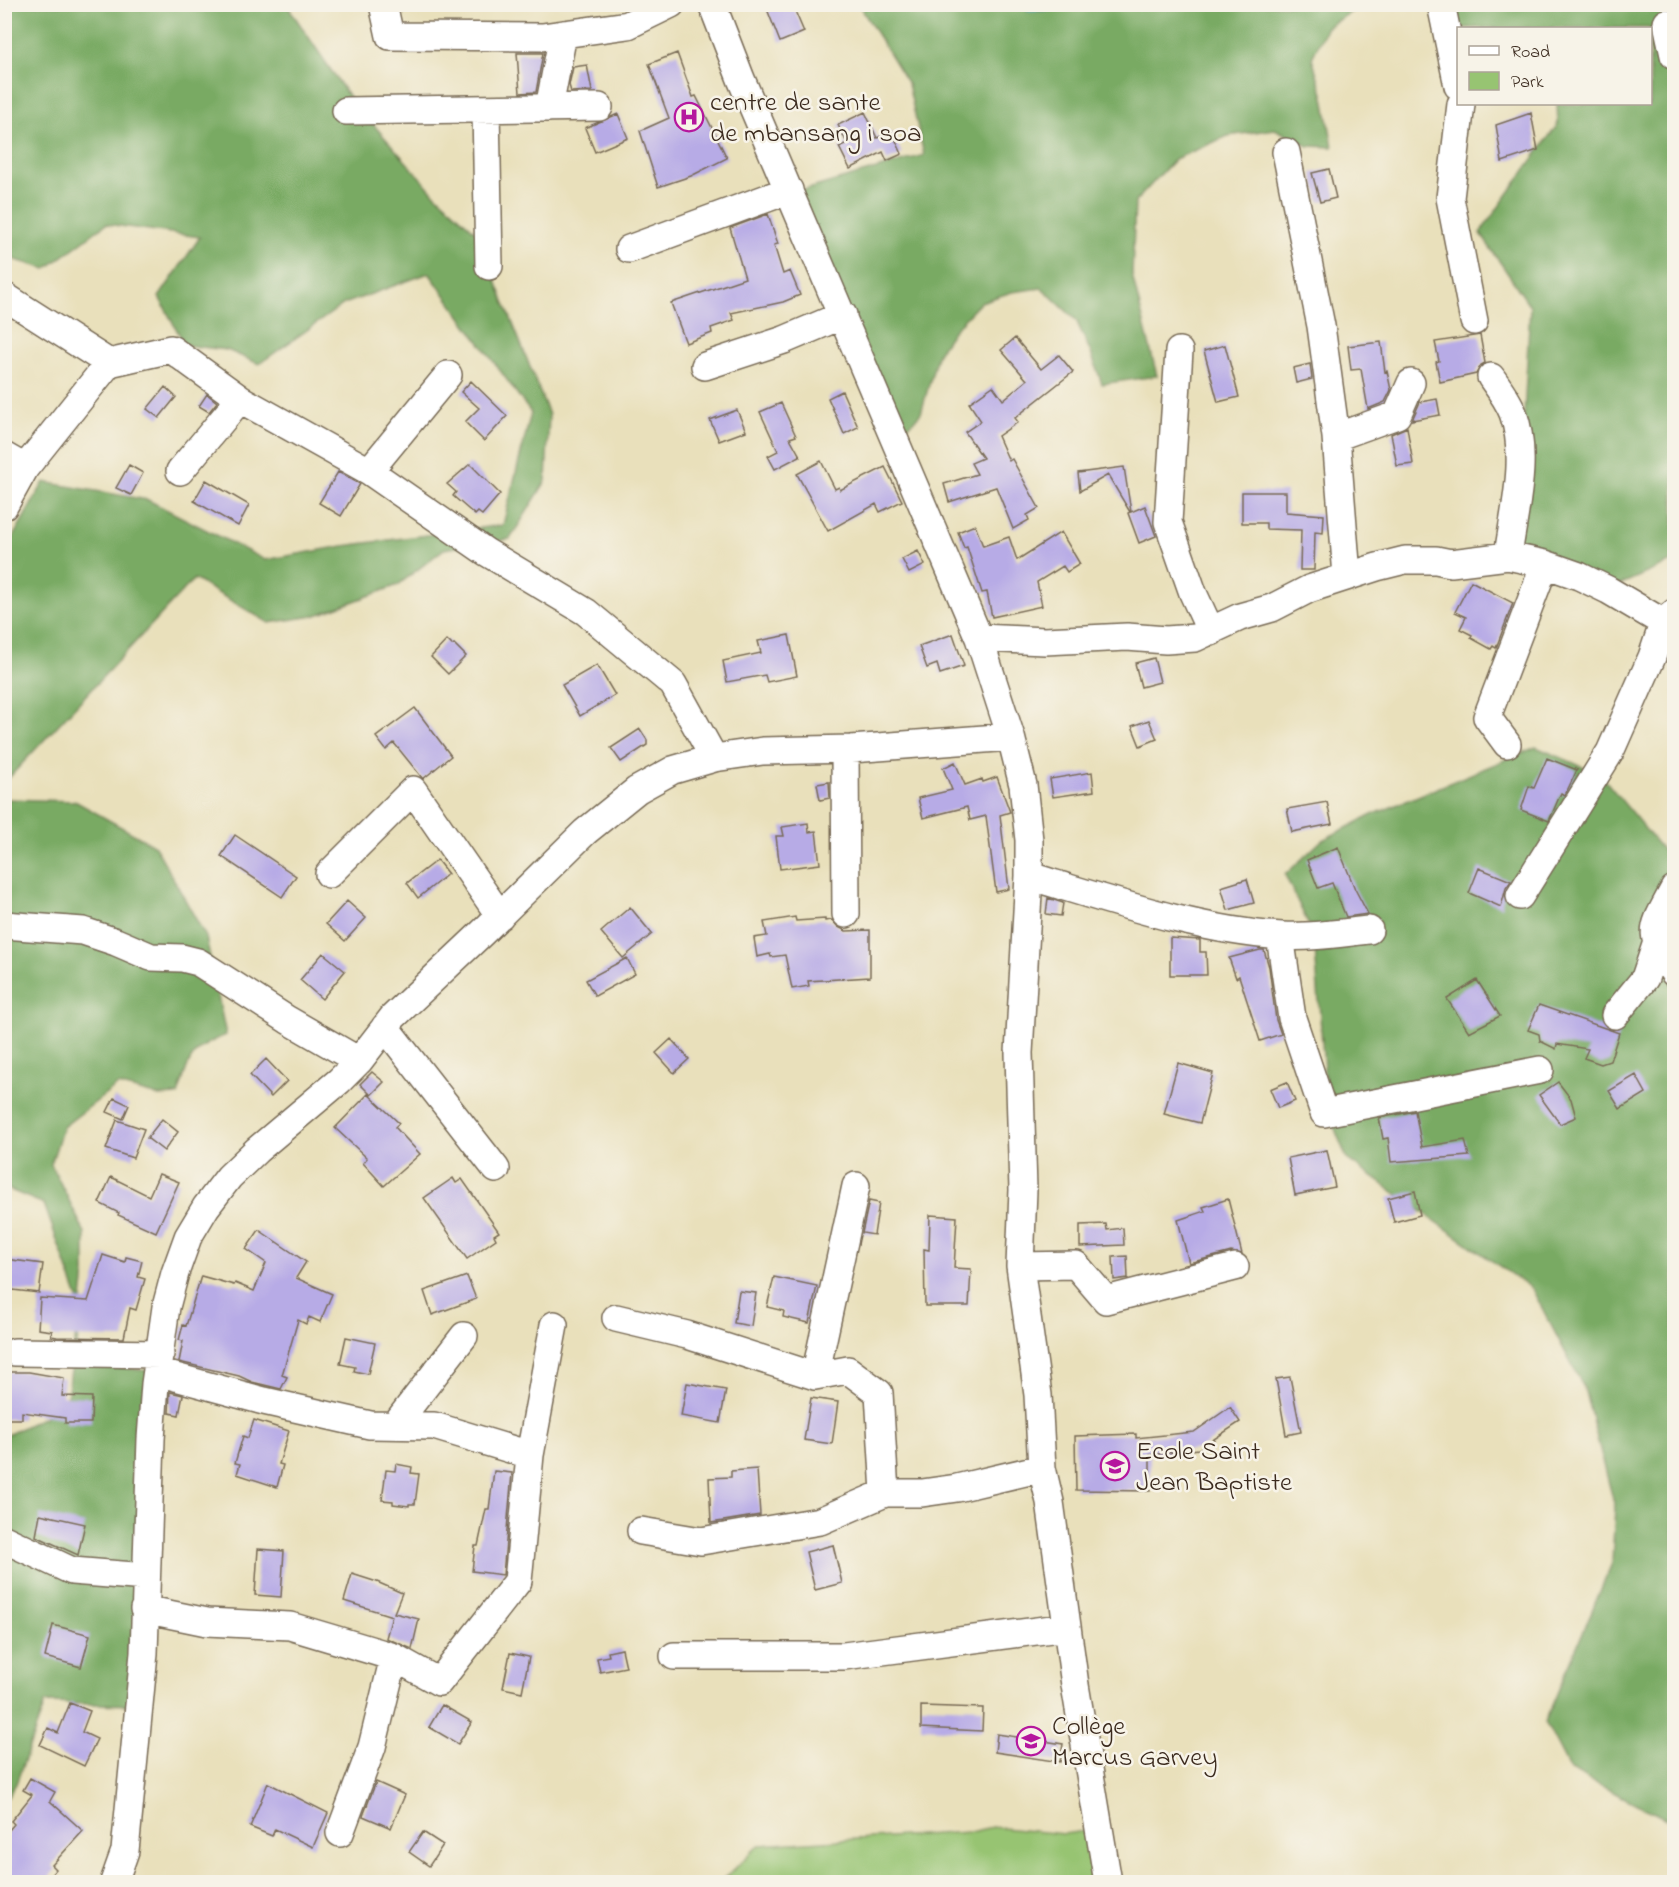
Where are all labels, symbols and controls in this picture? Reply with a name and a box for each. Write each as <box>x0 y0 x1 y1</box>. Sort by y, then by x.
legend <box>1457 27 1652 105</box>
text: Road <box>1511 40 1550 66</box>
text: Park <box>1511 70 1544 96</box>
place label: centre de sante de mbansang i soa <box>710 84 922 154</box>
hospital icon: centre de sante de mbansang i soa <box>673 101 705 133</box>
place label: Ecole Saint Jean Baptiste <box>1136 1433 1293 1503</box>
school or university icon: Ecole Saint Jean Baptiste <box>1099 1450 1131 1482</box>
place label: Collège Marcus Garvey <box>1052 1708 1217 1778</box>
school or university icon: Collège Marcus Garvey <box>1015 1725 1047 1757</box>

